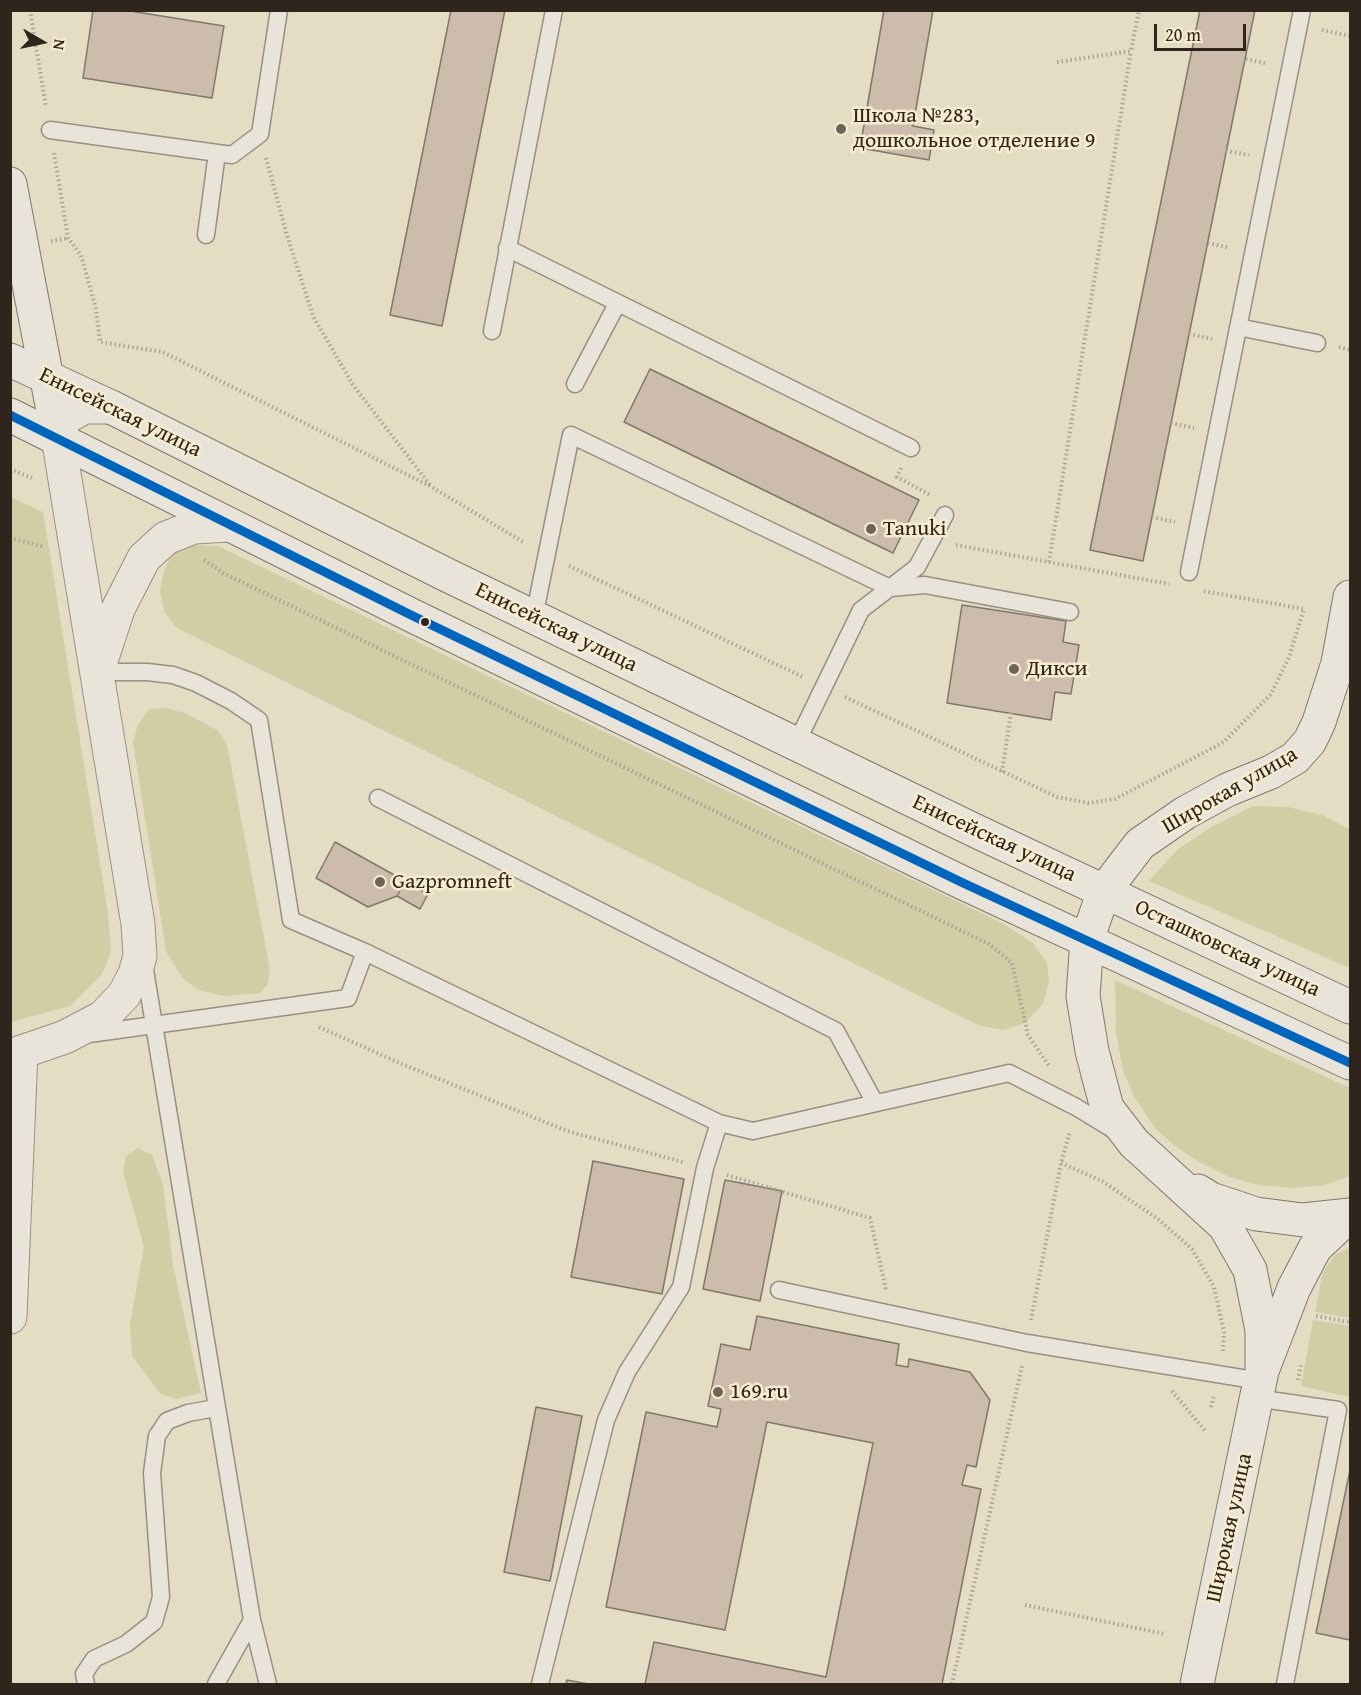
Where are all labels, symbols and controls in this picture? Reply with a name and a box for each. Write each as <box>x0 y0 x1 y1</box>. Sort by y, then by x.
north arrow <box>12 12 72 72</box>
scale bar <box>1157 12 1248 50</box>
text: 20 m <box>1165 21 1201 48</box>
text: N <box>47 38 72 52</box>
place label: Школа №283, дошкольное отделение 9 <box>853 103 1095 154</box>
marker: Школа №283, дошкольное отделение 9 <box>834 122 848 136</box>
street label: Енисейская улица <box>35 362 205 464</box>
place label: Tanuki <box>883 516 946 542</box>
marker: Tanuki <box>864 522 878 536</box>
street label: Енисейская улица <box>471 577 641 679</box>
unlabelled marker <box>419 616 431 628</box>
place label: Дикси <box>1026 656 1087 682</box>
marker: Дикси <box>1007 662 1021 676</box>
street label: Широкая улица <box>1158 742 1302 840</box>
street label: Енисейская улица <box>908 790 1080 888</box>
place label: Gazpromneft <box>392 869 512 895</box>
marker: Gazpromneft <box>373 875 387 889</box>
street label: Осташковская улица <box>1130 894 1324 1004</box>
place label: 169.ru <box>730 1379 788 1405</box>
marker: 169.ru <box>711 1385 725 1399</box>
street label: Широкая улица <box>1201 1451 1259 1605</box>

